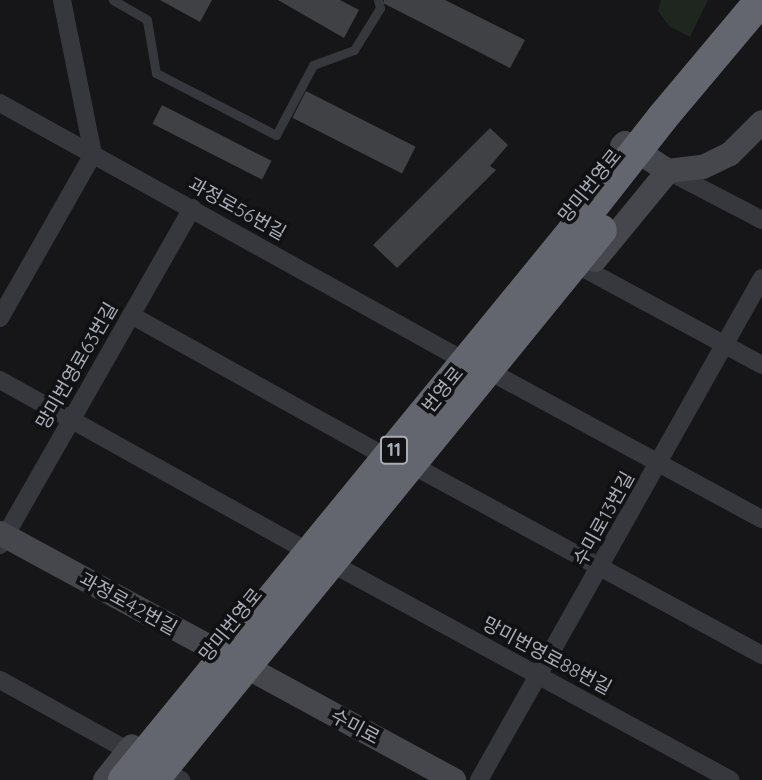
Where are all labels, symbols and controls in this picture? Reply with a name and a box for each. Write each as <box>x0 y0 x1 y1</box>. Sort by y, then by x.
street label: 망미번영로 <box>554 145 626 227</box>
street label: 과정로56번길 <box>184 173 290 245</box>
street label: 망미번영로63번길 <box>31 299 123 433</box>
street label: 번영로 <box>418 362 468 418</box>
road number: 11 <box>378 436 410 464</box>
street label: 수미로13번길 <box>569 468 639 570</box>
street label: 과정로42번길 <box>75 568 181 640</box>
street label: 망미번영로 <box>195 584 267 666</box>
street label: 망미번영로88번길 <box>479 612 615 700</box>
street label: 수미로 <box>326 705 384 749</box>

